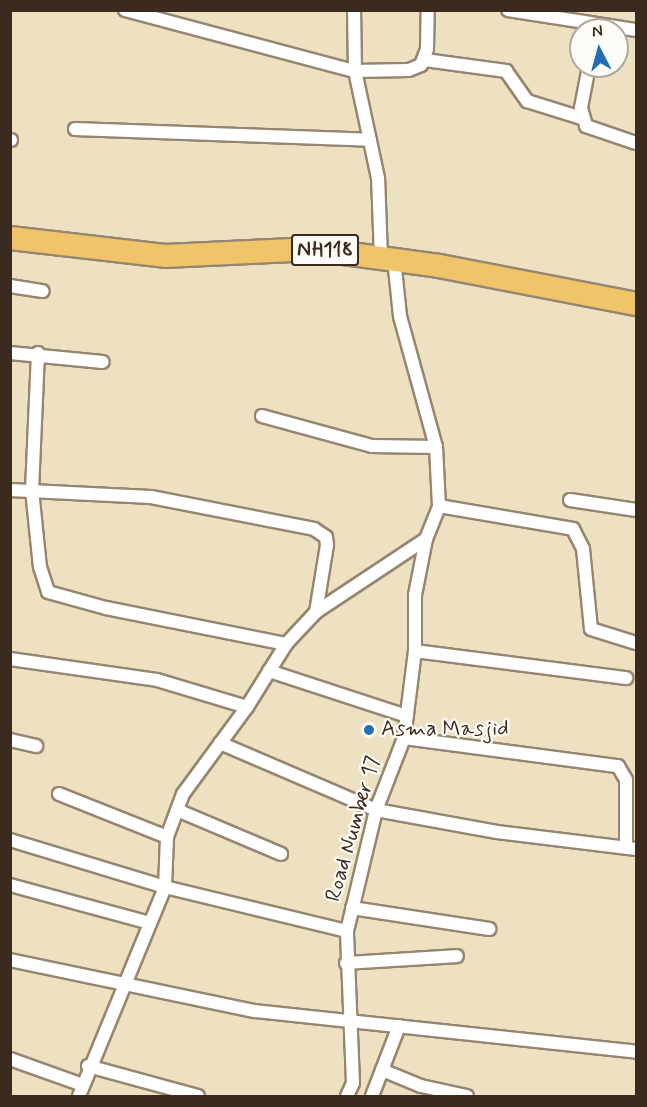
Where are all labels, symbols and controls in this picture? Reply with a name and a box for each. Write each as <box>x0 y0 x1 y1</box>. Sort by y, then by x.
north arrow <box>569 18 629 78</box>
text: N <box>591 21 604 43</box>
road number: NH118 <box>290 232 360 268</box>
place label: Asma Masjid <box>381 717 505 743</box>
marker: Asma Masjid <box>362 723 376 737</box>
street label: Road Number 17 <box>320 752 388 906</box>

